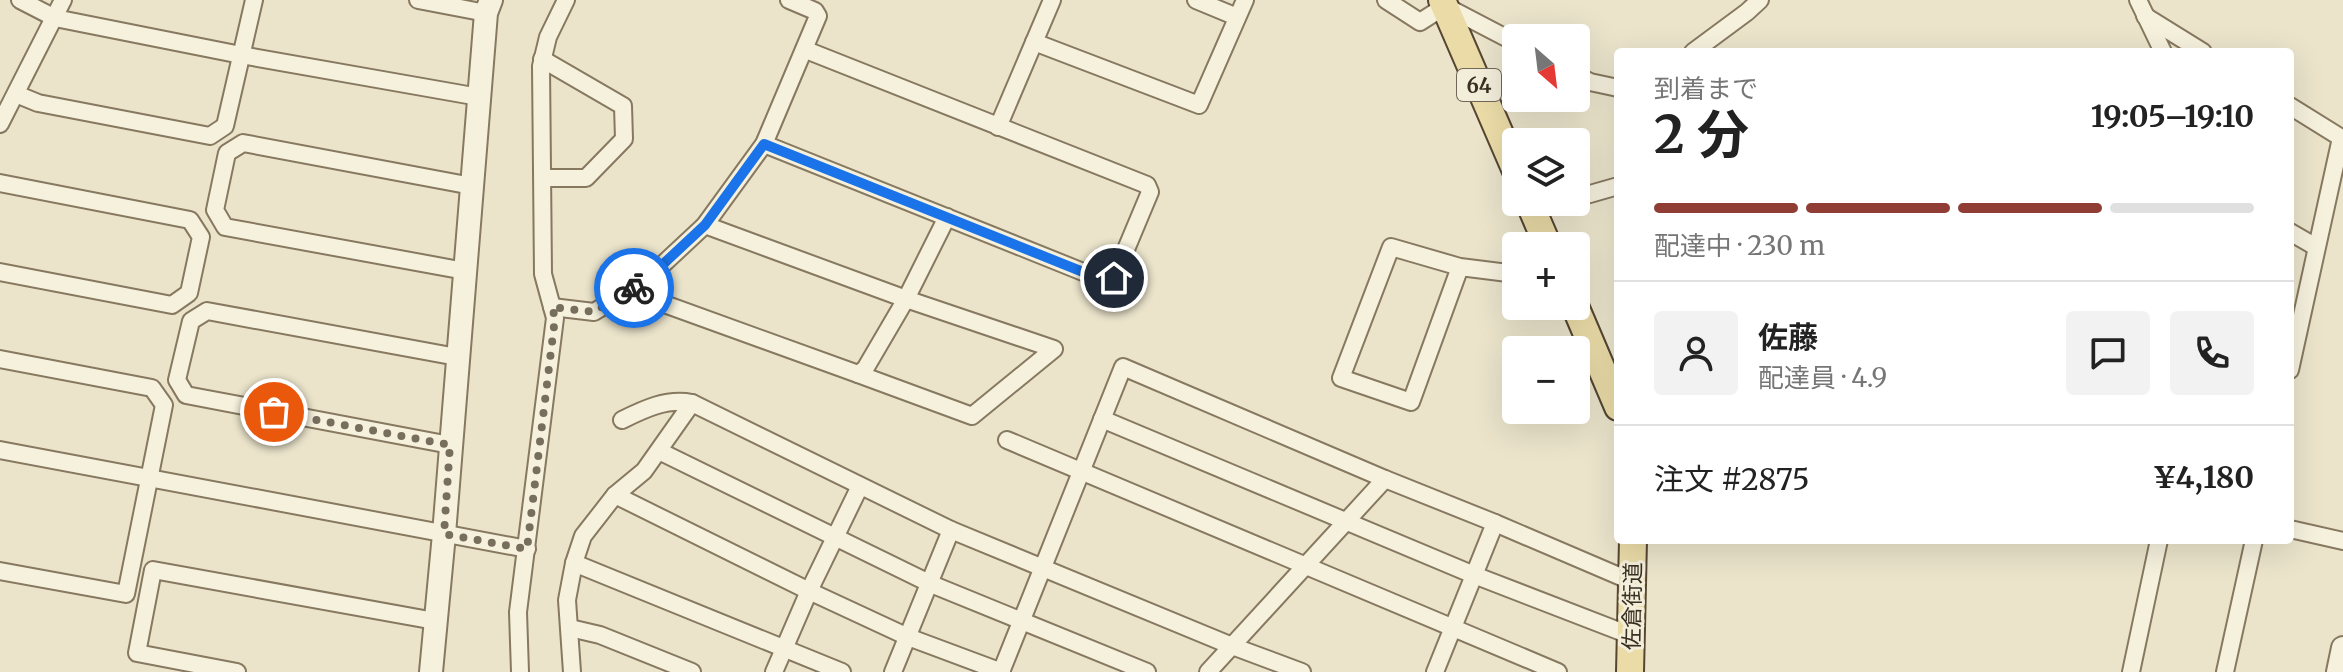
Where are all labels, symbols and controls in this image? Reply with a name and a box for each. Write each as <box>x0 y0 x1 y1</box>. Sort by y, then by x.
north arrow <box>1502 24 1590 112</box>
map controls <box>1502 24 1590 424</box>
road number: 64 <box>1457 69 1501 101</box>
text: 到着まで <box>1654 72 1758 105</box>
text: 19:05–19:10 <box>2091 97 2254 135</box>
text: 2 分 <box>1654 102 1749 167</box>
button: layers <box>1502 128 1590 216</box>
text: 配達中 · 230 m <box>1654 229 1825 262</box>
button: + <box>1502 232 1590 320</box>
pin <box>1080 244 1148 312</box>
courier <box>594 248 674 328</box>
icon: home <box>1092 256 1136 300</box>
icon: bike <box>612 266 656 310</box>
button: person <box>1654 311 1738 395</box>
button: chat <box>2066 311 2150 395</box>
button: phone <box>2170 311 2254 395</box>
text: 佐藤 <box>1758 318 1818 356</box>
button: − <box>1502 336 1590 424</box>
text: 配達員 · 4.9 <box>1758 361 1887 394</box>
pin <box>240 378 308 446</box>
icon: bag <box>252 390 296 434</box>
text: ¥4,180 <box>2153 458 2254 496</box>
text: 注文 #2875 <box>1654 460 1809 498</box>
street label: 佐倉街道 <box>1617 562 1647 650</box>

